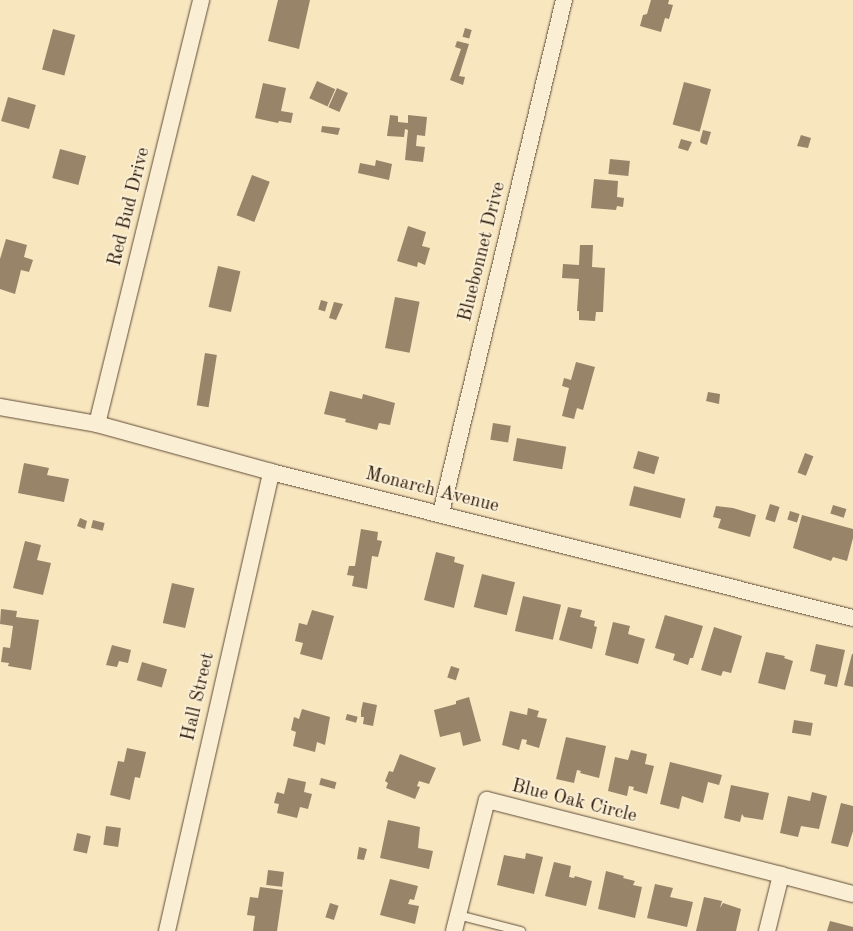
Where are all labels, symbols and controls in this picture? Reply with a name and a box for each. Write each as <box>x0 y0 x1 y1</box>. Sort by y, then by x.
street label: Red Bud Drive <box>104 145 156 269</box>
street label: Bluebonnet Drive <box>455 180 511 324</box>
street label: Monarch Avenue <box>363 463 501 519</box>
street label: Hall Street <box>178 650 220 744</box>
street label: Blue Oak Circle <box>509 775 639 829</box>

